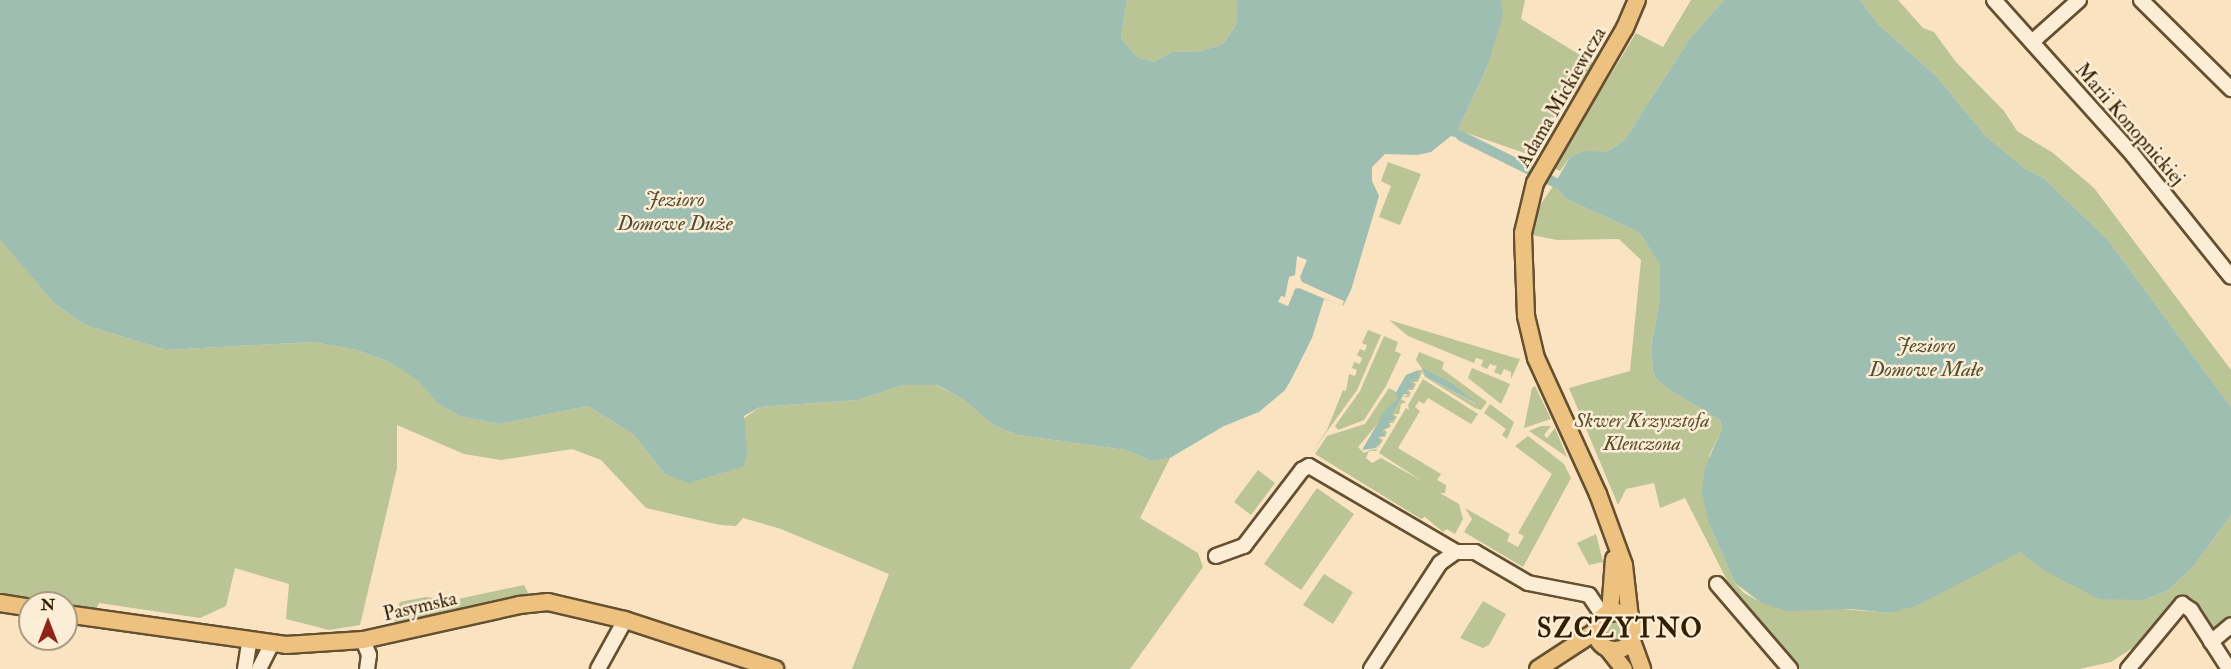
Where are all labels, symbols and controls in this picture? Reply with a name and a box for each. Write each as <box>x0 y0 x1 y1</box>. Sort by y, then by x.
street label: Adama Mickiewicza <box>1511 23 1611 171</box>
street label: Marii Konopnickiej <box>2070 58 2190 190</box>
water label: Jezioro Domowe Duże <box>617 187 733 237</box>
water label: Jezioro Domowe Małe <box>1869 333 1983 383</box>
park label: Skwer Krzysztofa Klenczona <box>1574 409 1710 456</box>
street label: Pasymska <box>381 586 459 626</box>
north arrow <box>18 591 78 651</box>
text: N <box>41 595 55 615</box>
district label: SZCZYTNO <box>1537 614 1703 646</box>

